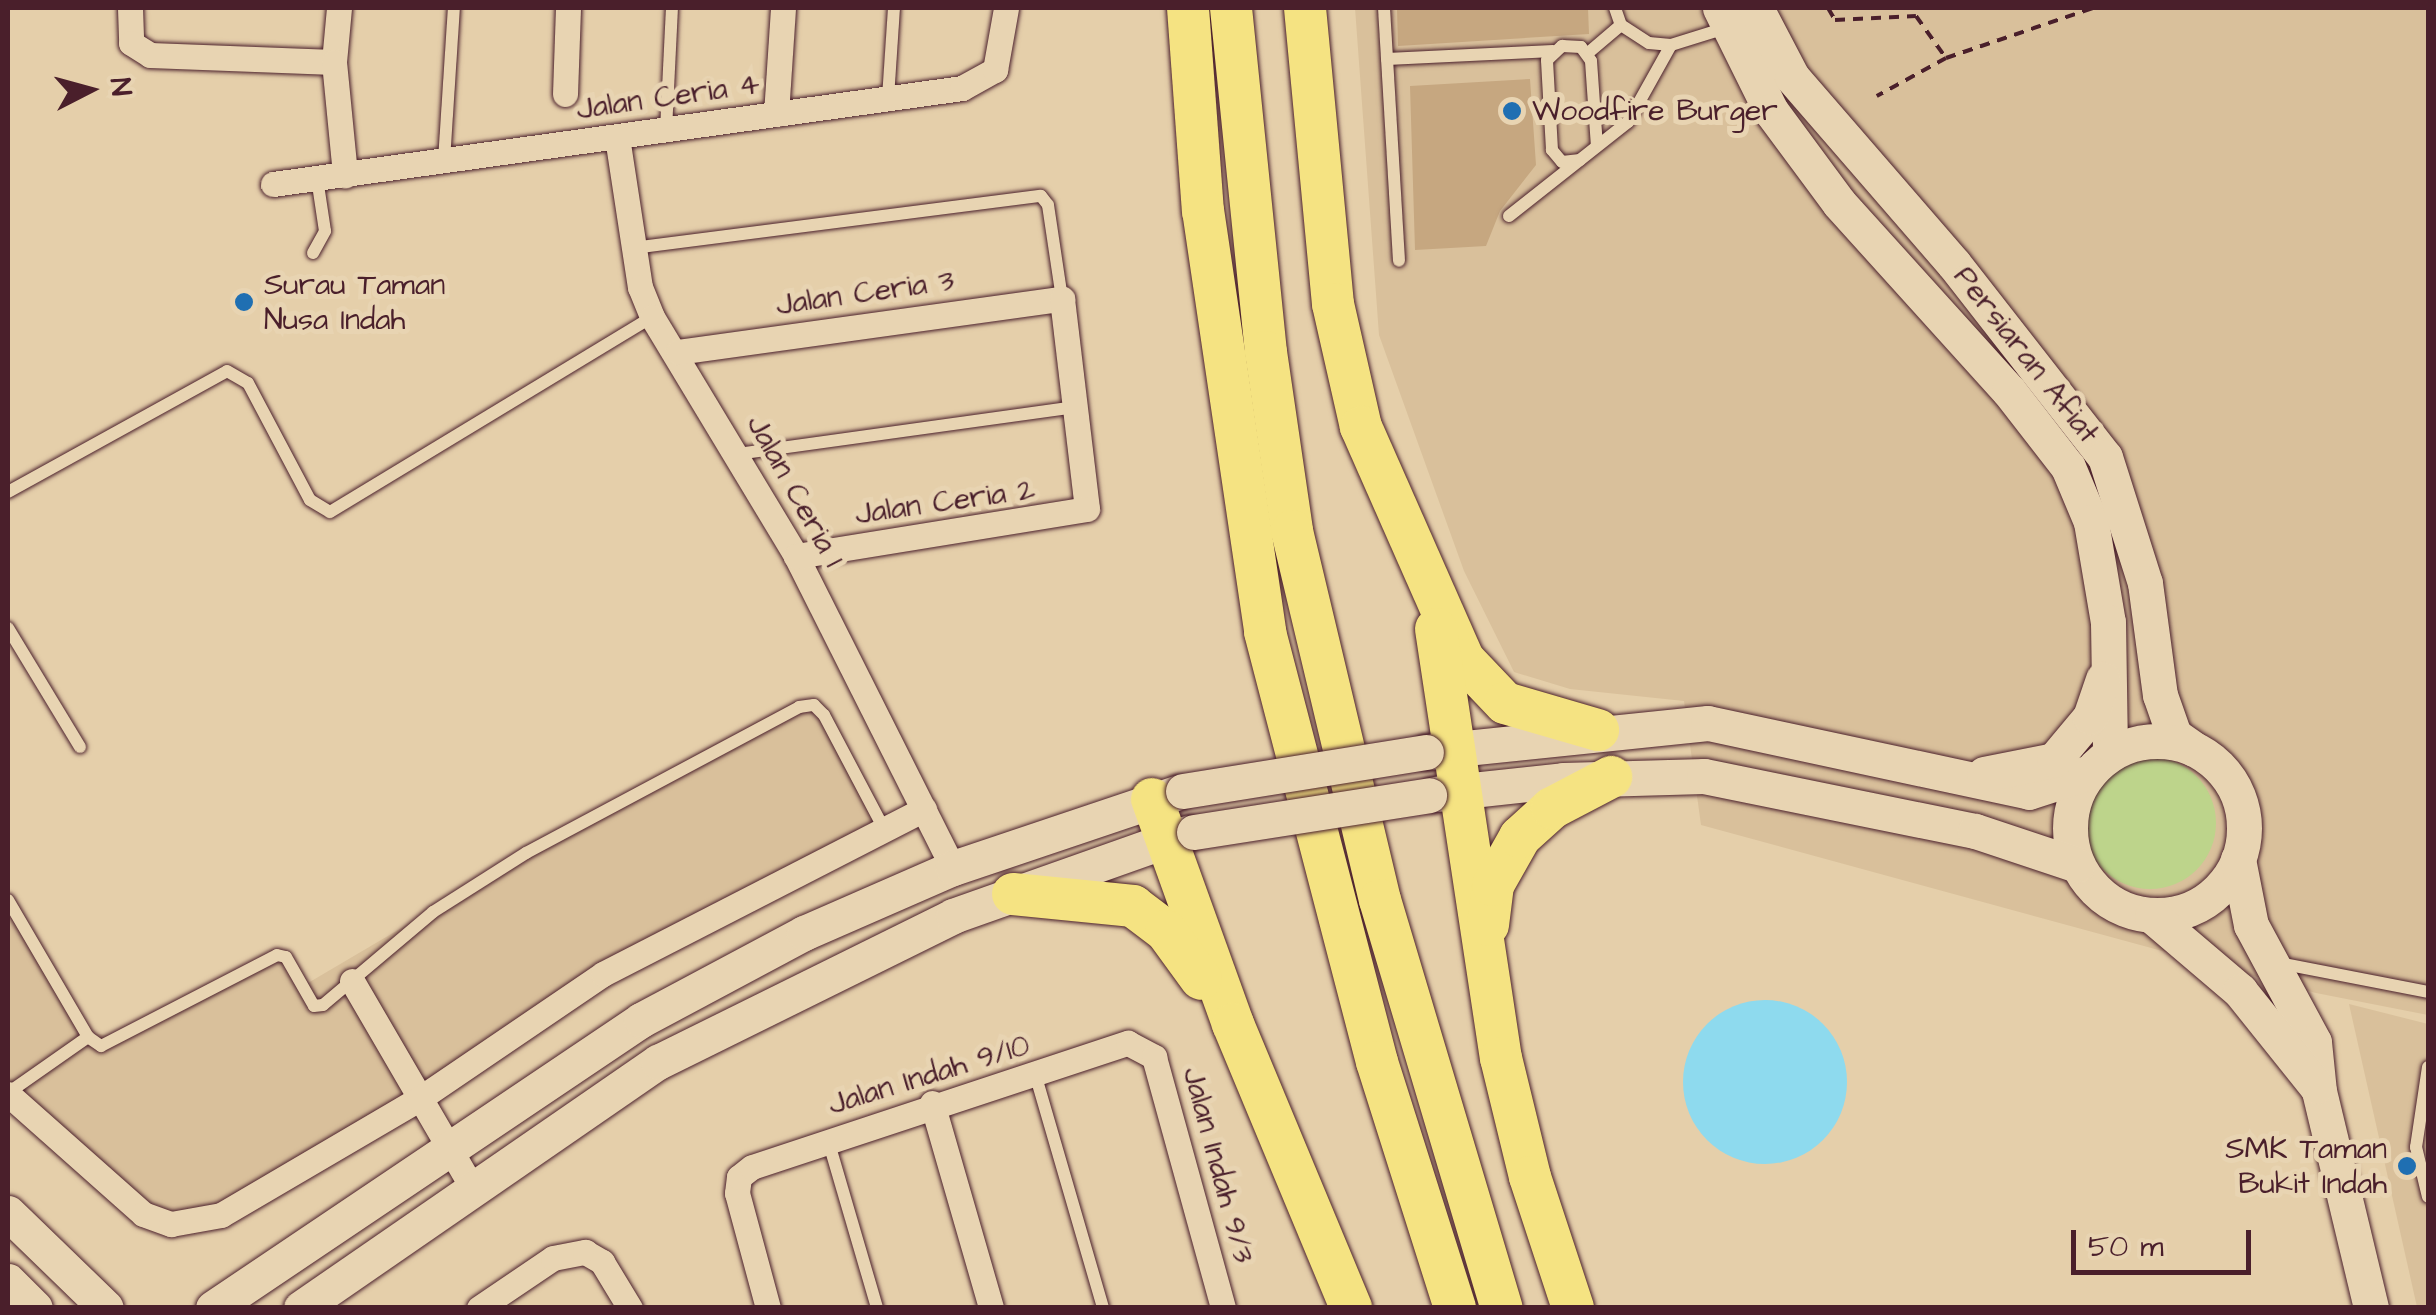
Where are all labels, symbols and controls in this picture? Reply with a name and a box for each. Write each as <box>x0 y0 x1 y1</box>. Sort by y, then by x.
north arrow <box>40 40 140 140</box>
street label: Jalan Ceria 4 <box>574 66 762 128</box>
text: N <box>100 76 141 98</box>
place label: Woodfire Burger <box>1532 93 1778 129</box>
marker: Woodfire Burger <box>1501 100 1523 122</box>
street label: Persiaran Afiat <box>1946 259 2106 451</box>
street label: Jalan Ceria 3 <box>774 263 956 323</box>
place label: Surau Taman Nusa Indah <box>264 267 445 338</box>
marker: Surau Taman Nusa Indah <box>233 291 255 313</box>
street label: Jalan Ceria 1 <box>739 409 851 573</box>
street label: Jalan Ceria 2 <box>853 472 1037 532</box>
street label: Jalan Indah 9/10 <box>824 1027 1034 1123</box>
street label: Jalan Indah 9/3 <box>1175 1063 1261 1267</box>
place label: SMK Taman Bukit Indah <box>2225 1131 2387 1202</box>
marker: SMK Taman Bukit Indah <box>2396 1155 2418 1177</box>
scale bar <box>2076 1210 2256 1272</box>
text: 50 m <box>2088 1226 2164 1268</box>

